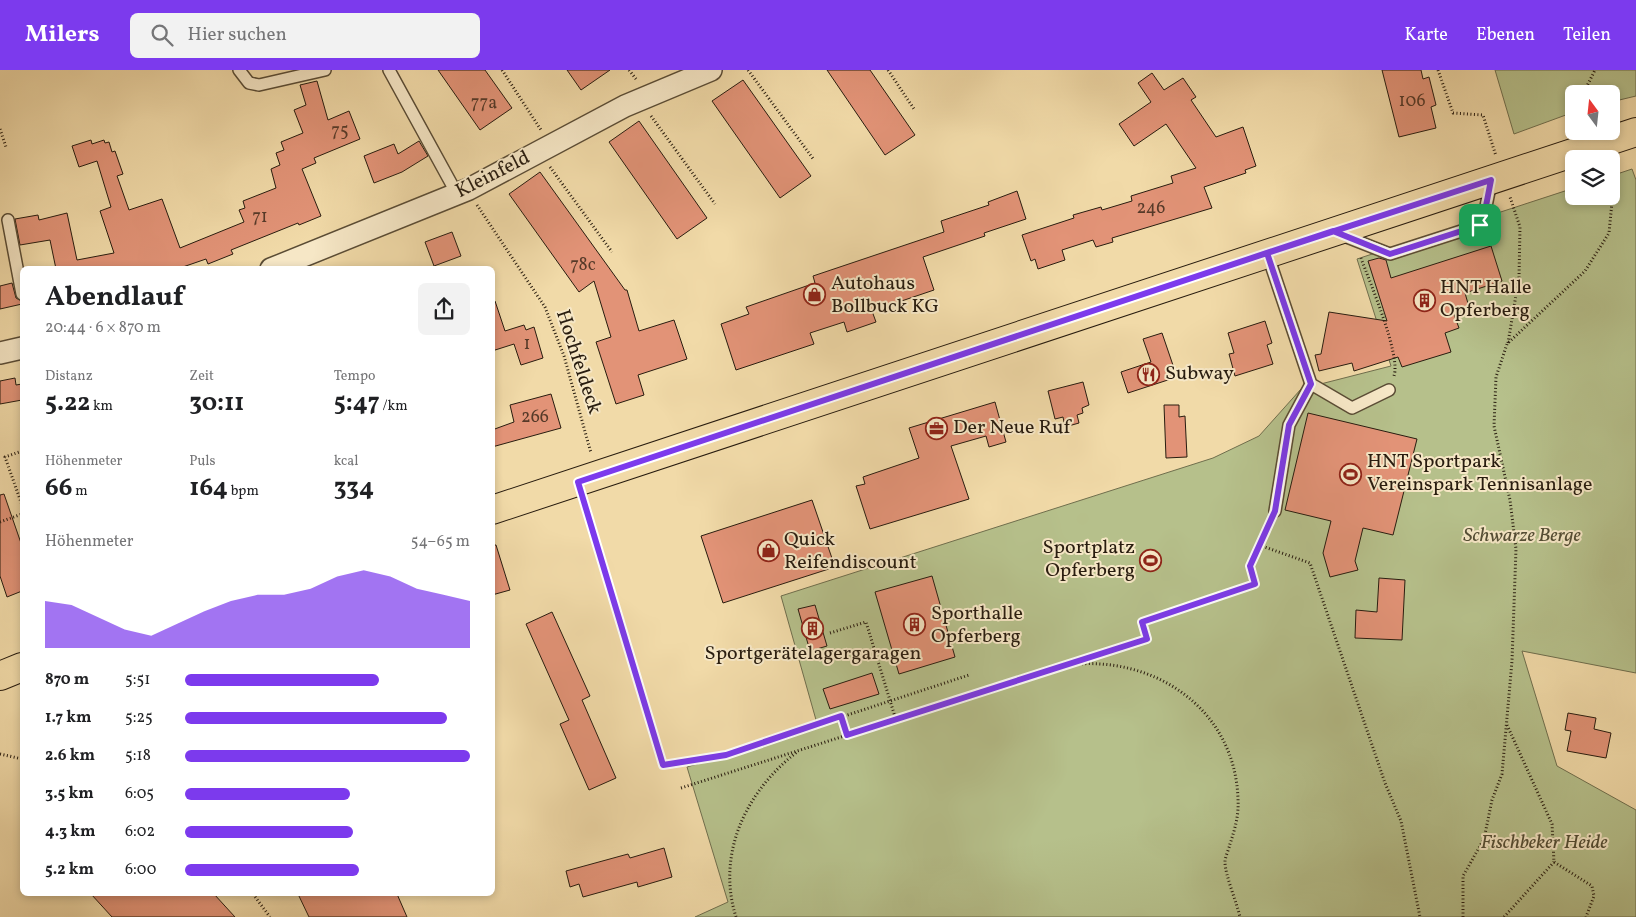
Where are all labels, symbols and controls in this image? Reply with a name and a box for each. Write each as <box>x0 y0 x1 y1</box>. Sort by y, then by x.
search box <box>130 13 480 58</box>
text: Milers <box>25 18 100 52</box>
icon: search <box>148 21 176 49</box>
text: Hier suchen <box>188 22 287 48</box>
text: Karte <box>1404 23 1448 48</box>
text: Ebenen <box>1476 23 1535 48</box>
text: Teilen <box>1563 23 1611 48</box>
north arrow <box>1565 85 1620 140</box>
map controls <box>1565 85 1620 205</box>
house number: 106 <box>1398 89 1426 114</box>
house number: 77a <box>471 91 497 116</box>
house number: 75 <box>331 119 349 144</box>
street label: Kleinfeld <box>451 144 535 206</box>
button: layers <box>1565 150 1620 205</box>
house number: 246 <box>1137 196 1165 221</box>
pin <box>1459 204 1501 246</box>
house number: 71 <box>252 205 268 230</box>
icon: arrive <box>1466 211 1494 239</box>
house number: 78c <box>570 253 596 278</box>
place label: Autohaus Bollbuck KG <box>831 270 939 321</box>
place label: HNT Halle Opferberg <box>1440 274 1531 325</box>
text: Abendlauf <box>45 278 184 317</box>
button: share <box>418 283 470 335</box>
shop icon: Autohaus Bollbuck KG <box>803 283 827 307</box>
building icon: HNT Halle Opferberg <box>1412 288 1436 312</box>
street label: Hochfeldeck <box>548 306 608 418</box>
text: 20:44 · 6 × 870 m <box>45 317 161 339</box>
house number: 1 <box>524 332 530 357</box>
place label: Subway <box>1165 360 1234 388</box>
restaurant icon: Subway <box>1137 362 1161 386</box>
text: Distanz <box>45 367 93 386</box>
text: Zeit <box>189 367 214 386</box>
text: Tempo <box>334 367 375 386</box>
text: 5.22 <box>45 386 90 421</box>
text: 30:11 <box>189 386 244 421</box>
text: 5:47 <box>334 386 380 421</box>
text: km <box>90 397 113 416</box>
text: /km <box>380 397 408 416</box>
house number: 266 <box>521 405 549 430</box>
place label: Der Neue Ruf <box>953 414 1072 442</box>
office icon: Der Neue Ruf <box>925 416 949 440</box>
place label: HNT Sportpark Vereinspark Tennisanlage <box>1367 448 1593 499</box>
text: Höhenmeter <box>45 452 123 471</box>
text: Puls <box>189 452 216 471</box>
text: kcal <box>334 452 359 471</box>
sports icon: HNT Sportpark Vereinspark Tennisanlage <box>1339 462 1363 486</box>
text: 66 <box>45 471 72 506</box>
text: 164 <box>189 471 228 506</box>
text: 334 <box>334 471 374 506</box>
text: m <box>72 482 88 501</box>
text: bpm <box>228 482 259 501</box>
park label: Schwarze Berge <box>1463 522 1581 550</box>
place label: Quick Reifendiscount <box>784 526 917 577</box>
text: Höhenmeter <box>45 531 134 553</box>
text: 54–65 m <box>411 531 470 553</box>
place label: Sportplatz Opferberg <box>1043 534 1135 585</box>
shop icon: Quick Reifendiscount <box>756 539 780 563</box>
sports icon: Sportplatz Opferberg <box>1139 548 1163 572</box>
place label: Sporthalle Opferberg <box>931 600 1023 651</box>
building icon: Sporthalle Opferberg <box>903 613 927 637</box>
building icon: Sportgerätelagergaragen <box>801 616 825 640</box>
place label: Sportgerätelagergaragen <box>705 640 921 668</box>
text: 870 m <box>45 669 89 691</box>
text: 5:51 <box>125 669 150 691</box>
text: 1.7 km <box>45 707 92 729</box>
text: 5:25 <box>125 707 153 729</box>
text: 2.6 km <box>45 745 95 767</box>
text: 5:18 <box>125 745 151 767</box>
text: 3.5 km <box>45 783 94 805</box>
text: 6:05 <box>125 783 154 805</box>
text: 4.3 km <box>45 821 95 843</box>
text: 6:02 <box>125 821 155 843</box>
park label: Fischbeker Heide <box>1480 829 1608 857</box>
text: 5.2 km <box>45 859 94 881</box>
text: 6:00 <box>125 859 156 881</box>

